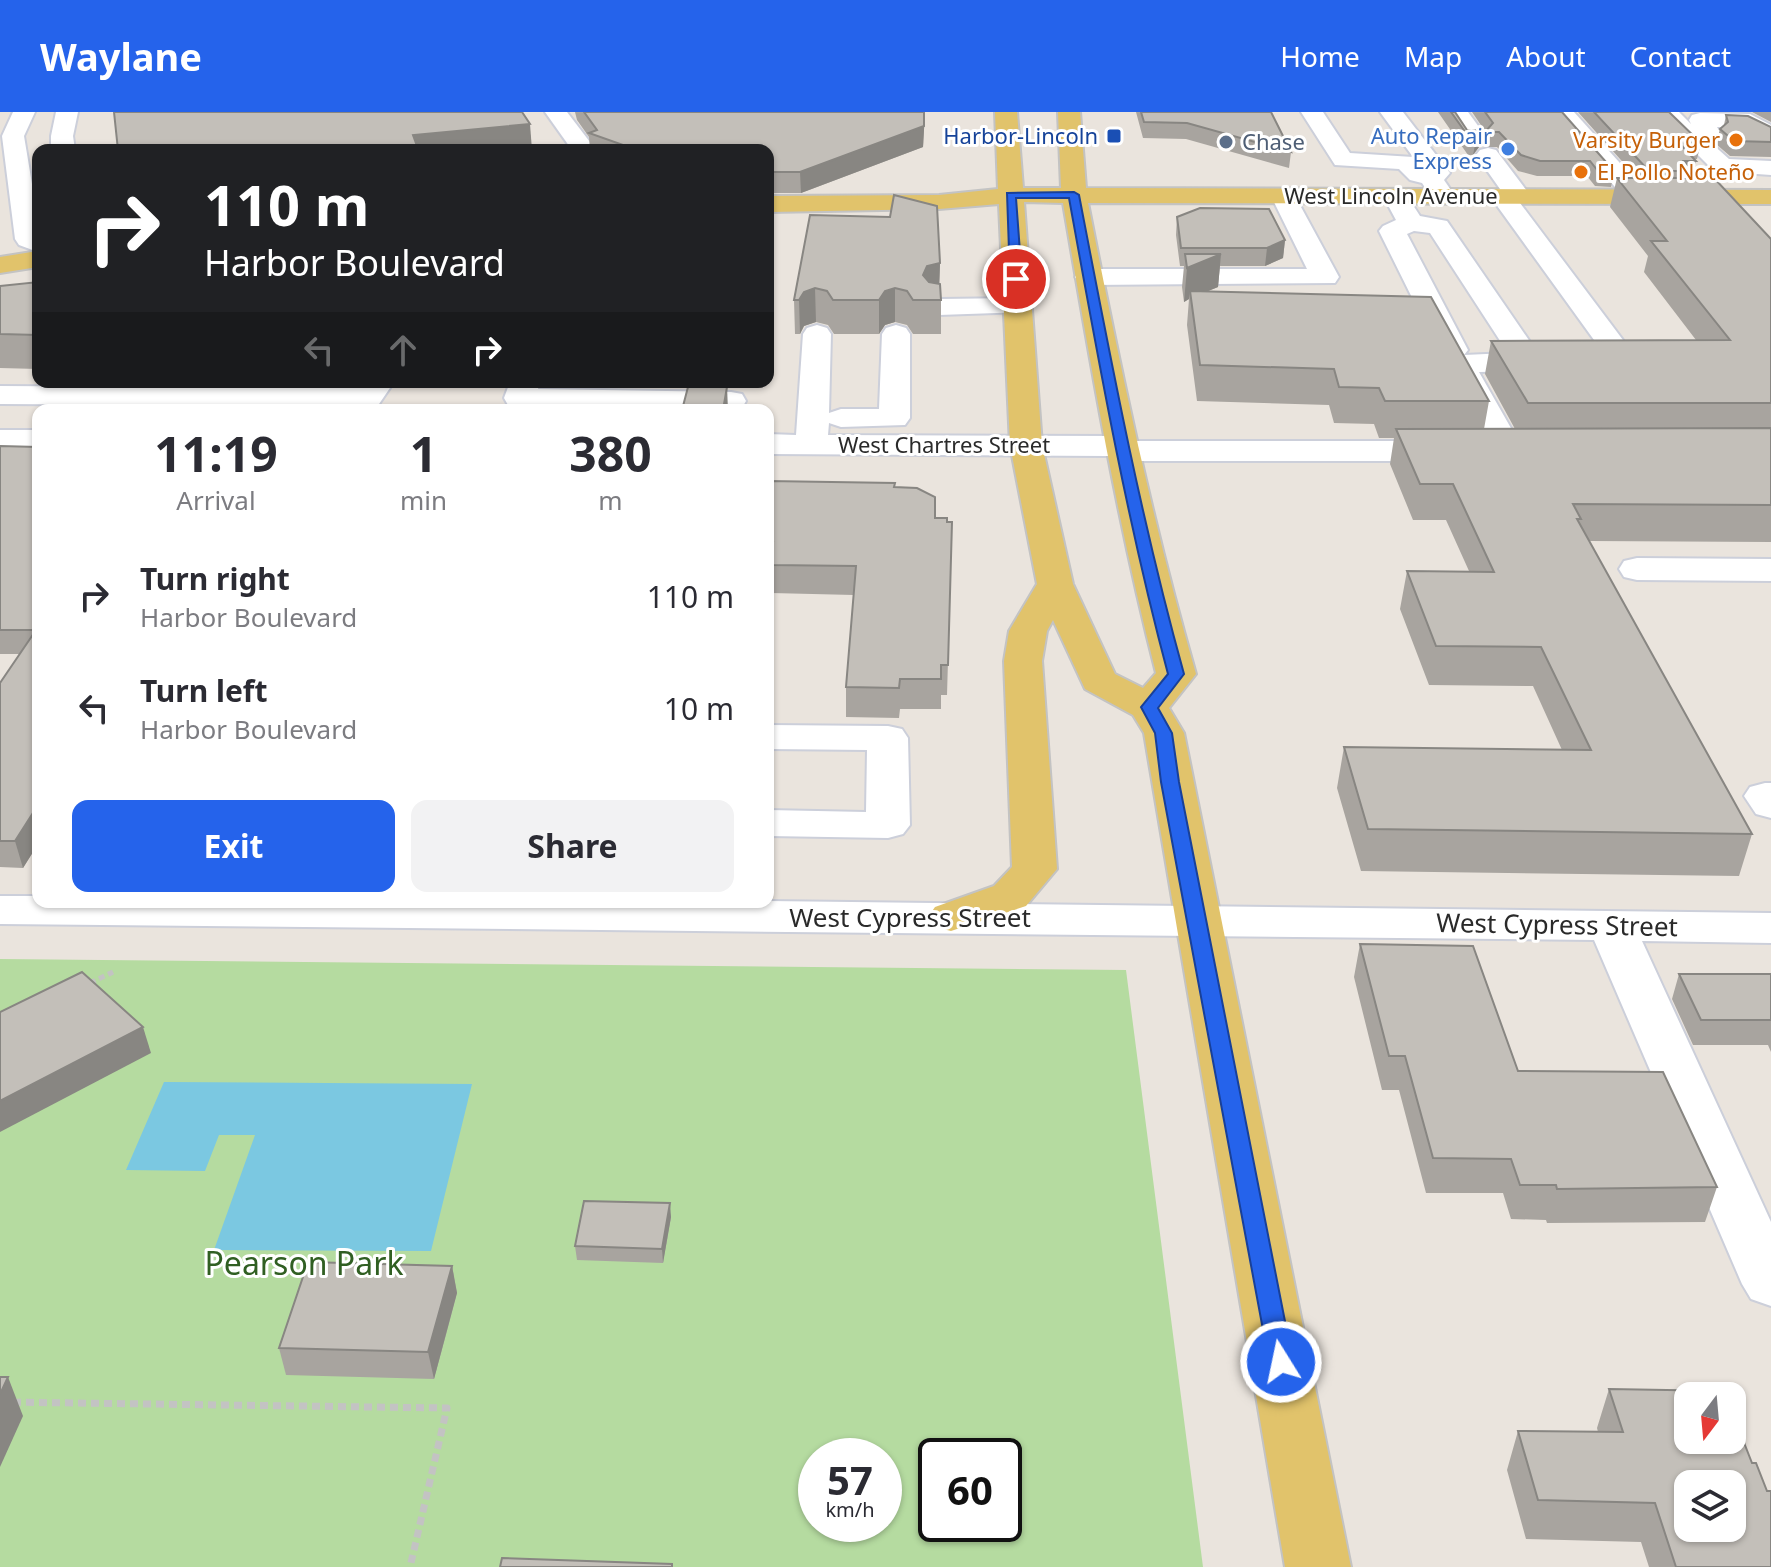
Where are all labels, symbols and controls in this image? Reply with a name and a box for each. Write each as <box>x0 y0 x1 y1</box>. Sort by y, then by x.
text: Waylane <box>40 30 202 82</box>
text: Home <box>1280 37 1360 75</box>
text: Map <box>1404 37 1462 75</box>
text: About <box>1506 37 1586 75</box>
text: Contact <box>1630 37 1731 75</box>
place label: Harbor-Lincoln <box>943 120 1098 150</box>
place label: Auto Repair Express <box>1371 120 1492 175</box>
place label: Varsity Burger <box>1573 124 1720 154</box>
place label: Chase <box>1242 126 1305 156</box>
marker: Harbor-Lincoln <box>1105 127 1123 145</box>
marker: Varsity Burger <box>1727 131 1745 149</box>
marker: Chase <box>1217 133 1235 151</box>
marker: Auto Repair Express <box>1499 140 1517 158</box>
place label: El Pollo Noteño <box>1597 156 1755 186</box>
marker: El Pollo Noteño <box>1572 163 1590 181</box>
text: 110 m <box>204 166 369 242</box>
icon: right <box>72 176 176 280</box>
street label: West Lincoln Avenue <box>1284 180 1498 210</box>
text: Harbor Boulevard <box>204 238 505 287</box>
pin <box>982 245 1050 313</box>
icon: arrive <box>994 257 1038 301</box>
icon: left <box>297 328 341 372</box>
icon: ahead <box>381 328 425 372</box>
icon: right <box>465 328 509 372</box>
text: 11:19 <box>154 421 278 486</box>
text: 1 <box>410 421 437 486</box>
text: 380 <box>569 421 652 486</box>
street label: West Chartres Street <box>838 429 1050 459</box>
text: Arrival <box>176 482 256 518</box>
text: min <box>400 482 447 518</box>
text: m <box>598 482 623 518</box>
text: Turn right <box>140 558 290 599</box>
icon: right <box>72 574 116 618</box>
text: 110 m <box>647 576 734 617</box>
text: Harbor Boulevard <box>140 599 357 635</box>
text: Turn left <box>140 670 268 711</box>
icon: left <box>72 686 116 730</box>
text: 10 m <box>664 688 734 729</box>
text: Harbor Boulevard <box>140 711 357 747</box>
button: Exit <box>72 800 395 892</box>
button: Share <box>411 800 734 892</box>
street label: West Cypress Street <box>789 899 1031 935</box>
street label: West Cypress Street <box>1436 904 1678 944</box>
park label: Pearson Park <box>205 1241 403 1284</box>
position arrow <box>1239 1320 1323 1404</box>
north arrow <box>1674 1382 1746 1454</box>
map controls <box>1674 1382 1746 1542</box>
speed limit sign: 60 <box>918 1438 1022 1542</box>
text: 57 <box>827 1452 873 1507</box>
button: layers <box>1674 1470 1746 1542</box>
text: km/h <box>825 1496 875 1523</box>

